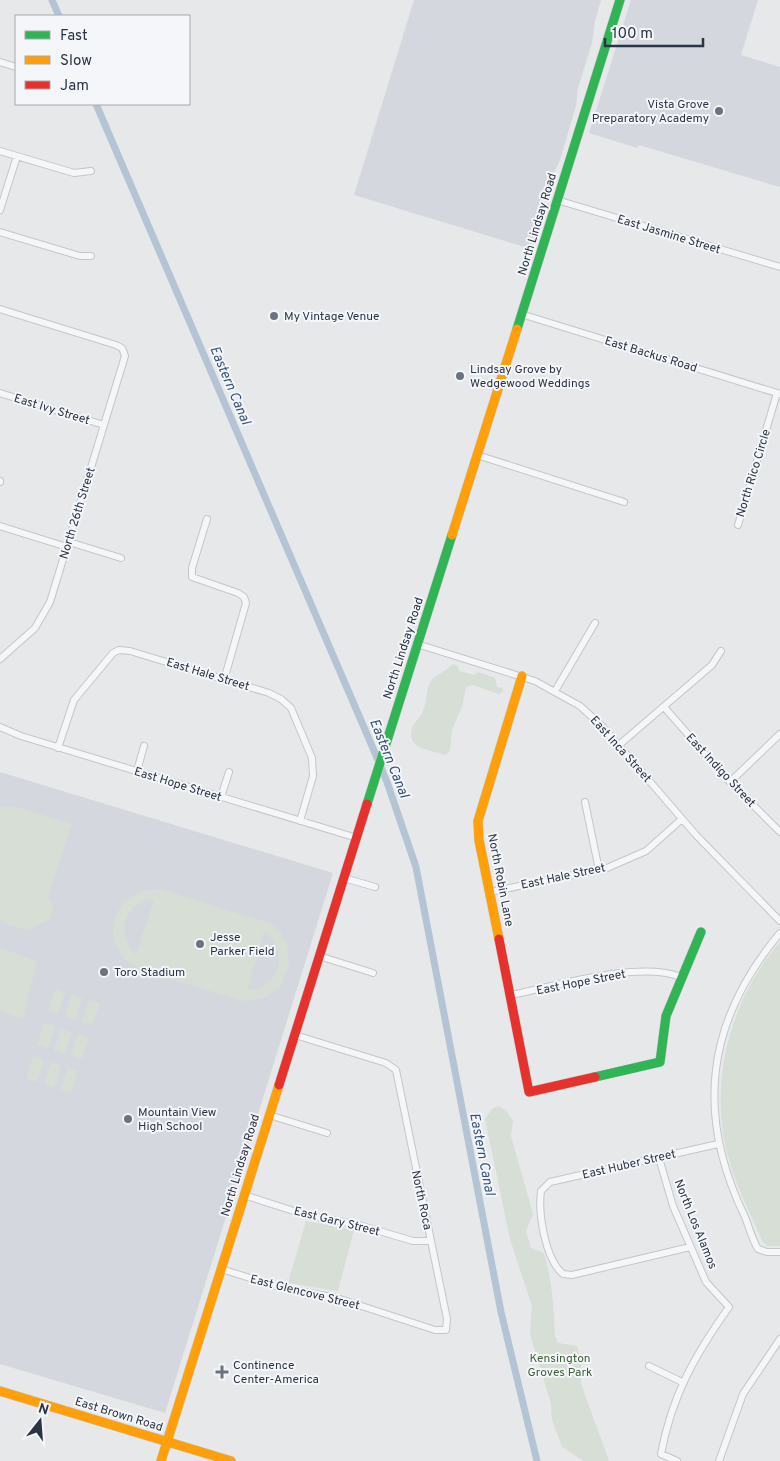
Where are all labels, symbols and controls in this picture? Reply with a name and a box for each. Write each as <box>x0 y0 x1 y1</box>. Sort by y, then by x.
legend <box>15 15 190 105</box>
scale bar <box>605 15 702 47</box>
text: 100 m <box>612 25 653 44</box>
text: Fast <box>60 27 88 46</box>
text: Slow <box>60 52 92 71</box>
text: Jam <box>60 77 89 96</box>
place label: Vista Grove Preparatory Academy <box>592 97 709 127</box>
marker: Vista Grove Preparatory Academy <box>713 105 725 117</box>
street label: North Lindsay Road <box>515 171 561 277</box>
street label: East Jasmine Street <box>615 212 722 258</box>
place label: My Vintage Venue <box>284 309 379 325</box>
marker: My Vintage Venue <box>268 310 280 322</box>
street label: East Backus Road <box>602 333 699 377</box>
water label: Eastern Canal <box>205 344 254 429</box>
place label: Lindsay Grove by Wedgewood Weddings <box>470 362 590 392</box>
marker: Lindsay Grove by Wedgewood Weddings <box>454 370 466 382</box>
street label: East Ivy Street <box>12 391 92 429</box>
street label: North Rico Circle <box>733 427 775 519</box>
street label: North 26th Street <box>56 465 100 561</box>
street label: North Lindsay Road <box>380 595 428 701</box>
street label: East Hale Street <box>164 655 251 695</box>
street label: East Inca Street <box>586 713 655 786</box>
water label: Eastern Canal <box>365 716 413 802</box>
street label: East Indigo Street <box>682 730 759 811</box>
street label: East Hope Street <box>132 764 223 806</box>
street label: North Robin Lane <box>483 832 517 928</box>
street label: East Hale Street <box>519 860 607 894</box>
place label: Jesse Parker Field <box>210 930 275 960</box>
marker: Jesse Parker Field <box>194 938 206 950</box>
place label: Toro Stadium <box>114 965 185 981</box>
marker: Toro Stadium <box>98 966 110 978</box>
street label: East Hope Street <box>535 966 627 999</box>
place label: Mountain View High School <box>138 1105 217 1135</box>
water label: Eastern Canal <box>465 1111 498 1198</box>
street label: North Lindsay Road <box>218 1112 264 1218</box>
marker: Mountain View High School <box>122 1113 134 1125</box>
street label: East Huber Street <box>581 1146 678 1184</box>
street label: North Roca <box>407 1169 435 1232</box>
street label: North Los Alamos <box>670 1177 720 1272</box>
street label: East Gary Street <box>292 1204 381 1240</box>
street label: East Glencove Street <box>248 1272 361 1314</box>
park label: Kensington Groves Park <box>528 1351 592 1381</box>
place label: Continence Center-America <box>233 1358 319 1388</box>
marker: Continence Center-America <box>215 1365 229 1379</box>
street label: East Brown Road <box>73 1394 165 1436</box>
north arrow <box>15 1396 65 1446</box>
text: N <box>36 1400 51 1420</box>

